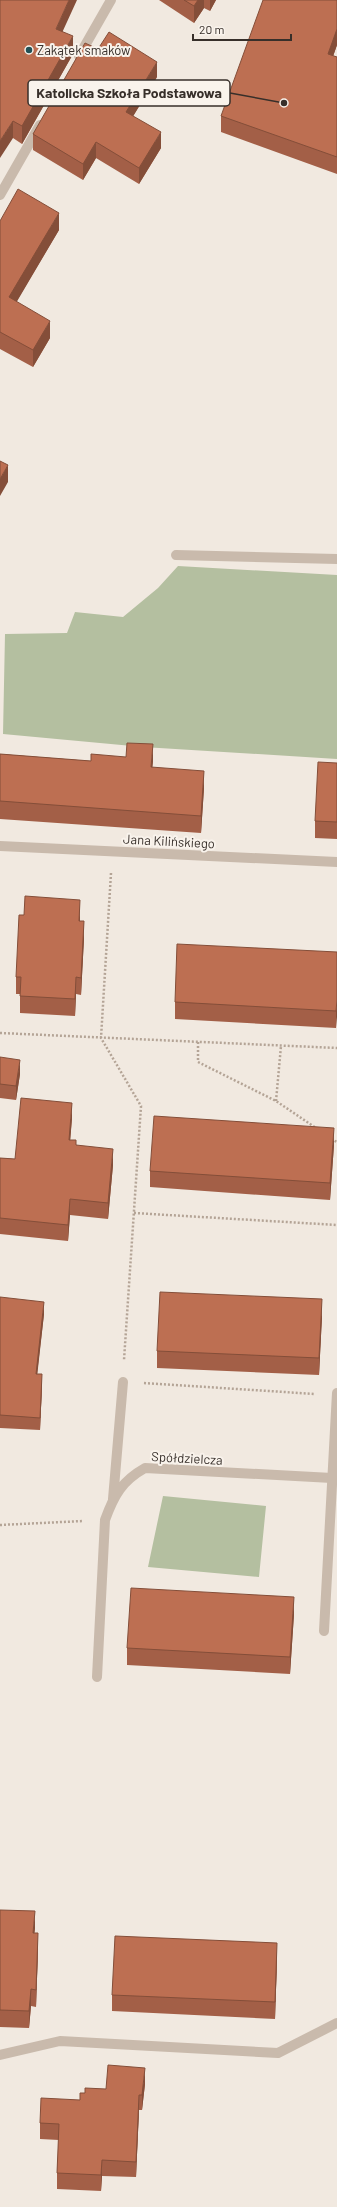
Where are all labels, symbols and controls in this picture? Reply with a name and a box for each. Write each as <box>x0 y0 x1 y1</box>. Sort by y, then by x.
scale bar <box>193 16 291 42</box>
text: 20 m <box>199 22 225 36</box>
place label: Zakątek smaków <box>37 42 130 58</box>
marker: Zakątek smaków <box>24 45 34 55</box>
callout: Katolicka Szkoła Podstawowa <box>28 80 230 106</box>
text: Katolicka Szkoła Podstawowa <box>36 84 222 101</box>
street label: Jana Kilińskiego <box>123 831 215 851</box>
street label: Spółdzielcza <box>151 1448 223 1468</box>

